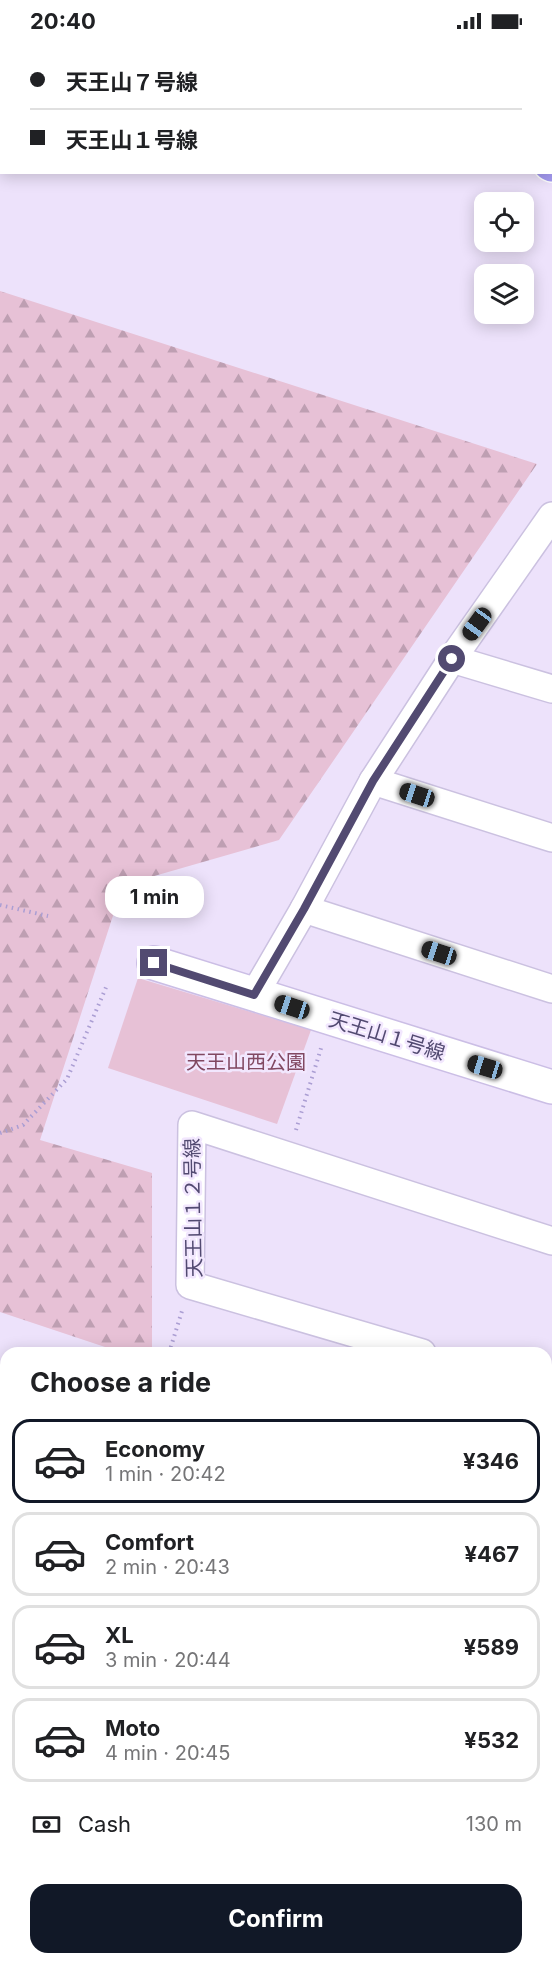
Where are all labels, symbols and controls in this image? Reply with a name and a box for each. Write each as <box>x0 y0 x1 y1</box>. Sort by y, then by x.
text: 20:40 <box>30 8 96 34</box>
text: 天王山７号線 <box>66 69 198 95</box>
text: 天王山１号線 <box>66 127 198 153</box>
map controls <box>474 192 534 324</box>
button: locate <box>474 192 534 252</box>
button: layers <box>474 264 534 324</box>
car <box>459 604 495 644</box>
route start <box>438 645 465 672</box>
car <box>397 781 437 809</box>
callout: 1 min <box>104 876 204 918</box>
text: 1 min <box>130 885 179 909</box>
car <box>419 939 459 967</box>
route end <box>140 949 167 976</box>
car <box>272 993 312 1021</box>
street label: 天王山１号線 <box>326 1007 448 1065</box>
park label: 天王山西公園 <box>186 1050 306 1074</box>
car <box>465 1053 505 1081</box>
street label: 天王山１２号線 <box>180 1138 206 1278</box>
text: Choose a ride <box>30 1366 211 1399</box>
icon: car <box>33 1434 87 1488</box>
text: Economy <box>105 1436 205 1462</box>
text: ¥346 <box>463 1448 519 1474</box>
text: 1 min · 20:42 <box>105 1462 226 1486</box>
icon: car <box>33 1527 87 1581</box>
text: Comfort <box>105 1529 194 1555</box>
text: ¥467 <box>464 1541 519 1567</box>
text: 2 min · 20:43 <box>105 1555 230 1579</box>
icon: car <box>33 1620 87 1674</box>
text: XL <box>105 1622 134 1648</box>
text: ¥589 <box>464 1634 519 1660</box>
text: 3 min · 20:44 <box>105 1648 231 1672</box>
icon: car <box>33 1713 87 1767</box>
text: Moto <box>105 1715 160 1741</box>
text: ¥532 <box>464 1727 519 1753</box>
text: 4 min · 20:45 <box>105 1741 230 1765</box>
icon: cash <box>30 1808 63 1841</box>
text: Cash <box>78 1811 131 1837</box>
text: 130 m <box>466 1812 522 1836</box>
button: Confirm <box>30 1884 522 1953</box>

